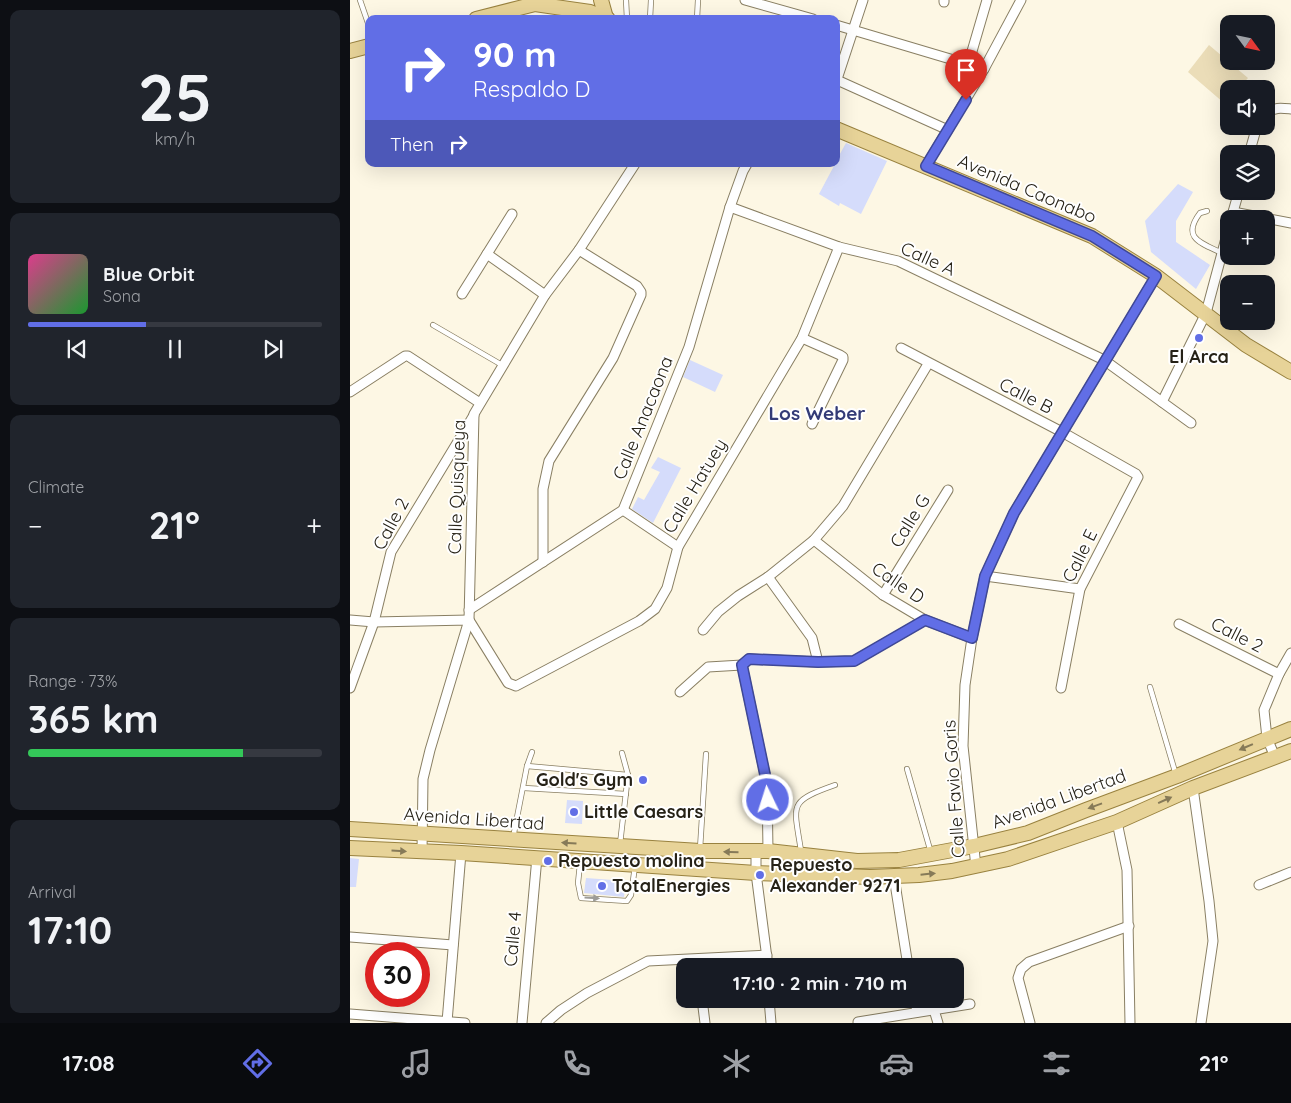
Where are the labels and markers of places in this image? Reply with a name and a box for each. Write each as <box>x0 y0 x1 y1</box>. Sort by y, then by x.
pin <box>945 49 987 100</box>
marker: El Arca <box>1193 332 1205 344</box>
place label: El Arca <box>1169 345 1229 368</box>
place label: Gold's Gym <box>536 768 633 791</box>
marker: Gold's Gym <box>637 774 649 786</box>
place label: Little Caesars <box>584 800 704 823</box>
marker: Little Caesars <box>568 806 580 818</box>
place label: Repuesto molina <box>558 849 705 872</box>
place label: Repuesto Alexander 9271 <box>770 853 900 897</box>
marker: Repuesto molina <box>542 855 554 867</box>
marker: Repuesto Alexander 9271 <box>754 869 766 881</box>
place label: TotalEnergies <box>612 874 730 897</box>
marker: TotalEnergies <box>596 880 608 892</box>

